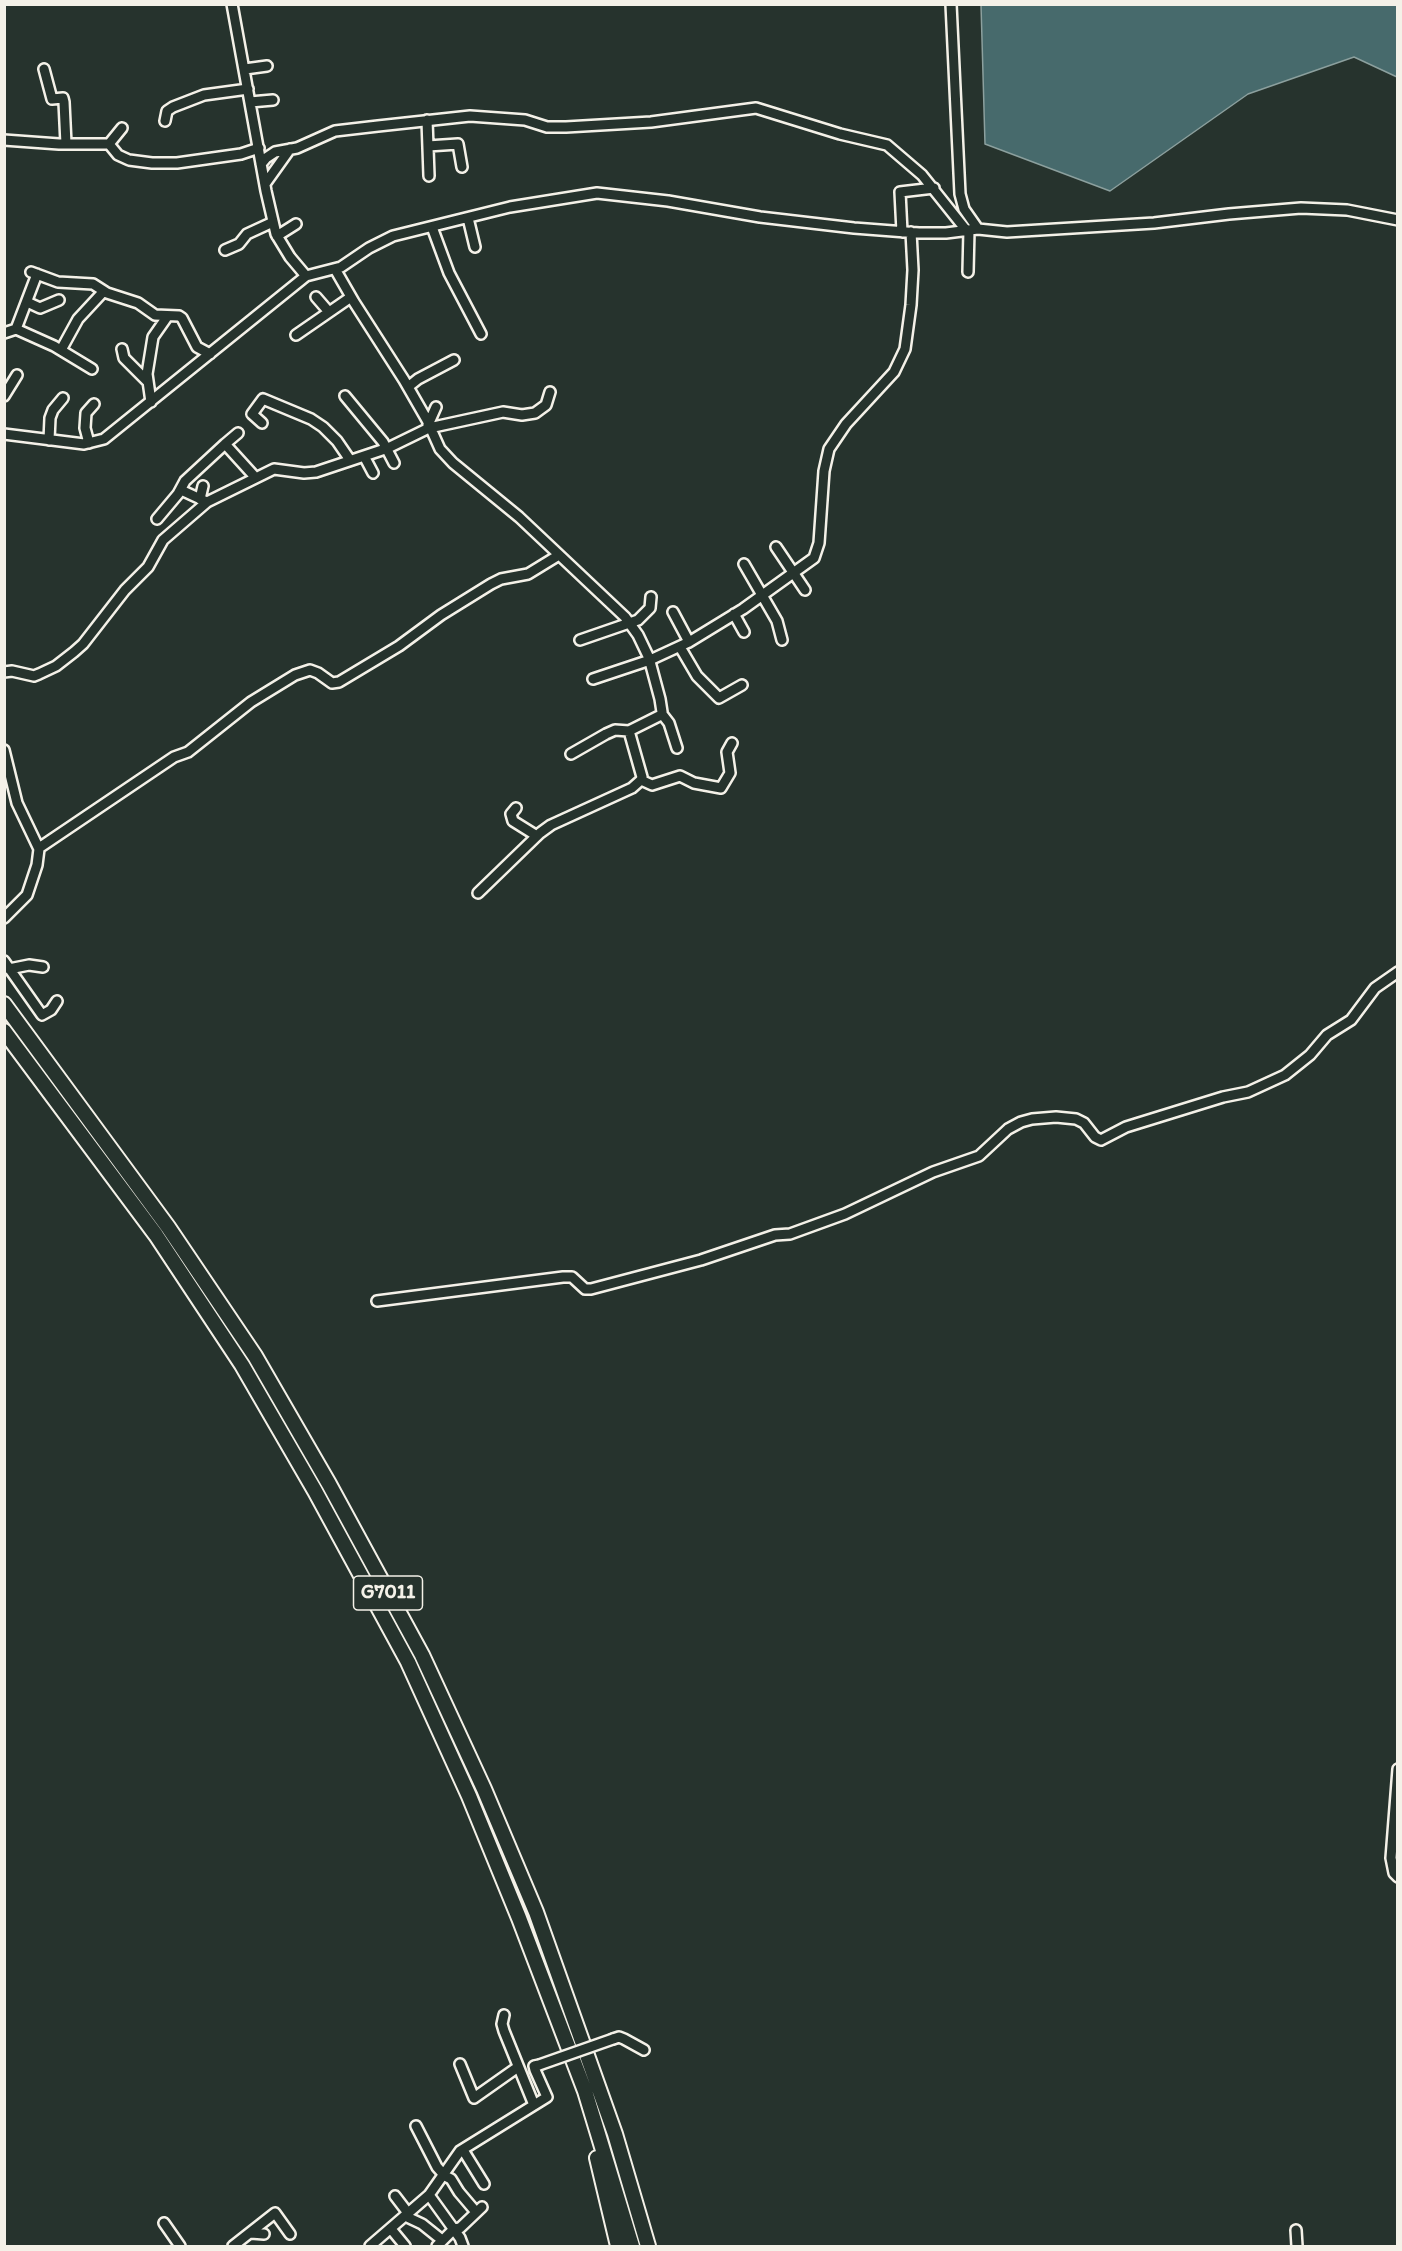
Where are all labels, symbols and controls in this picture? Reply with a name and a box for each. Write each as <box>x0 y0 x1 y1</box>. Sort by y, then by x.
road number: G7011 <box>354 1576 422 1610</box>

